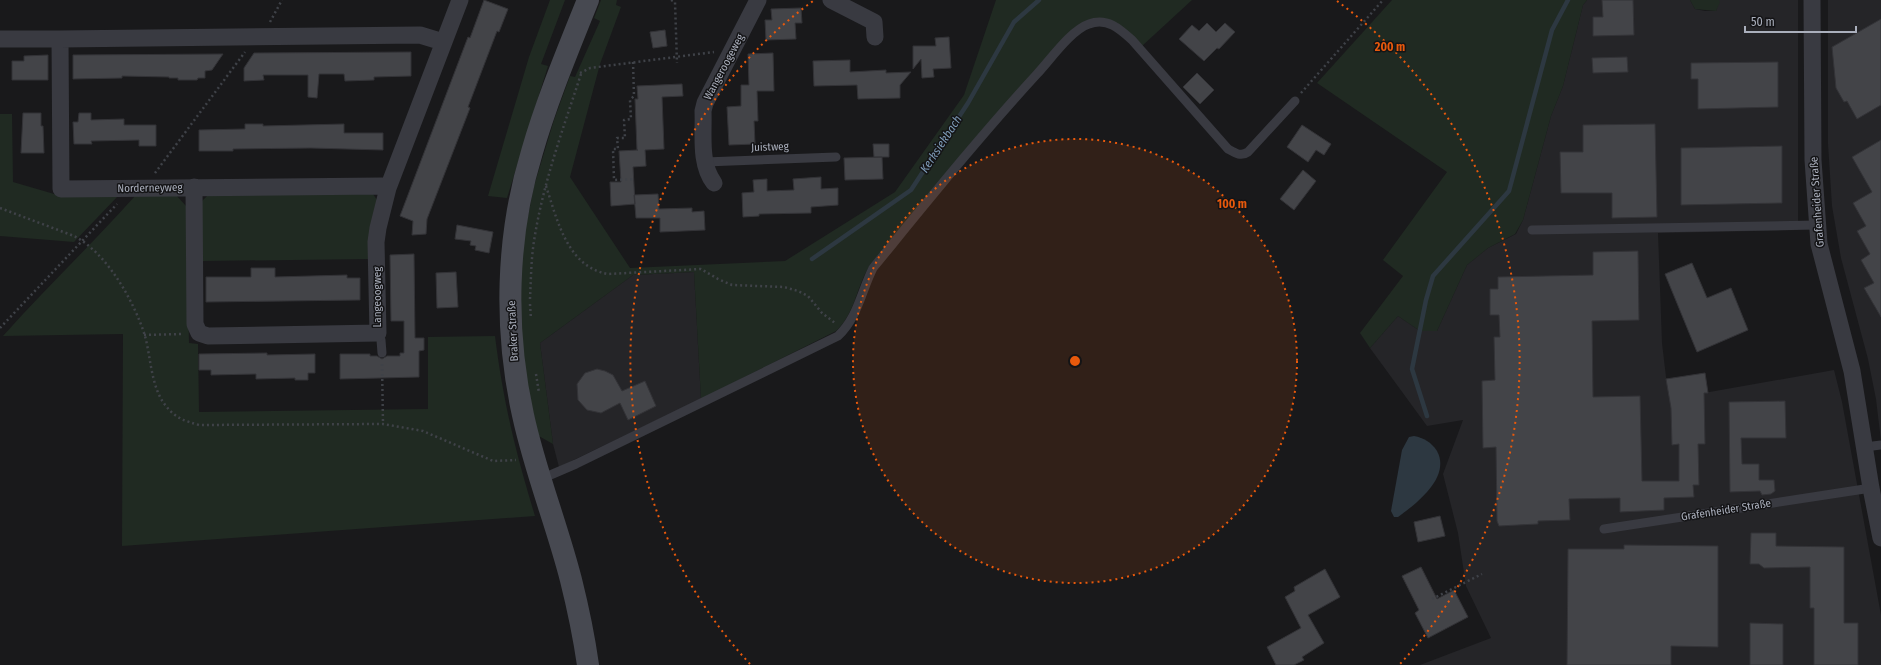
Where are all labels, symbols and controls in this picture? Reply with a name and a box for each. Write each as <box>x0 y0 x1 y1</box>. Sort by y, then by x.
scale bar <box>1745 8 1856 34</box>
text: 50 m <box>1751 15 1775 29</box>
street label: Wangeroogeweg <box>701 31 747 102</box>
text: 200 m <box>1374 40 1405 54</box>
water label: Kerksiekbach <box>917 113 965 175</box>
street label: Juistweg <box>751 140 790 154</box>
street label: Grafenheider Straße <box>1807 156 1827 248</box>
street label: Norderneyweg <box>117 181 183 195</box>
text: 100 m <box>1217 197 1247 211</box>
street label: Langeoogweg <box>371 266 384 327</box>
street label: Braker Straße <box>505 300 521 362</box>
centre of rings <box>1068 354 1082 368</box>
street label: Grafenheider Straße <box>1680 496 1772 524</box>

